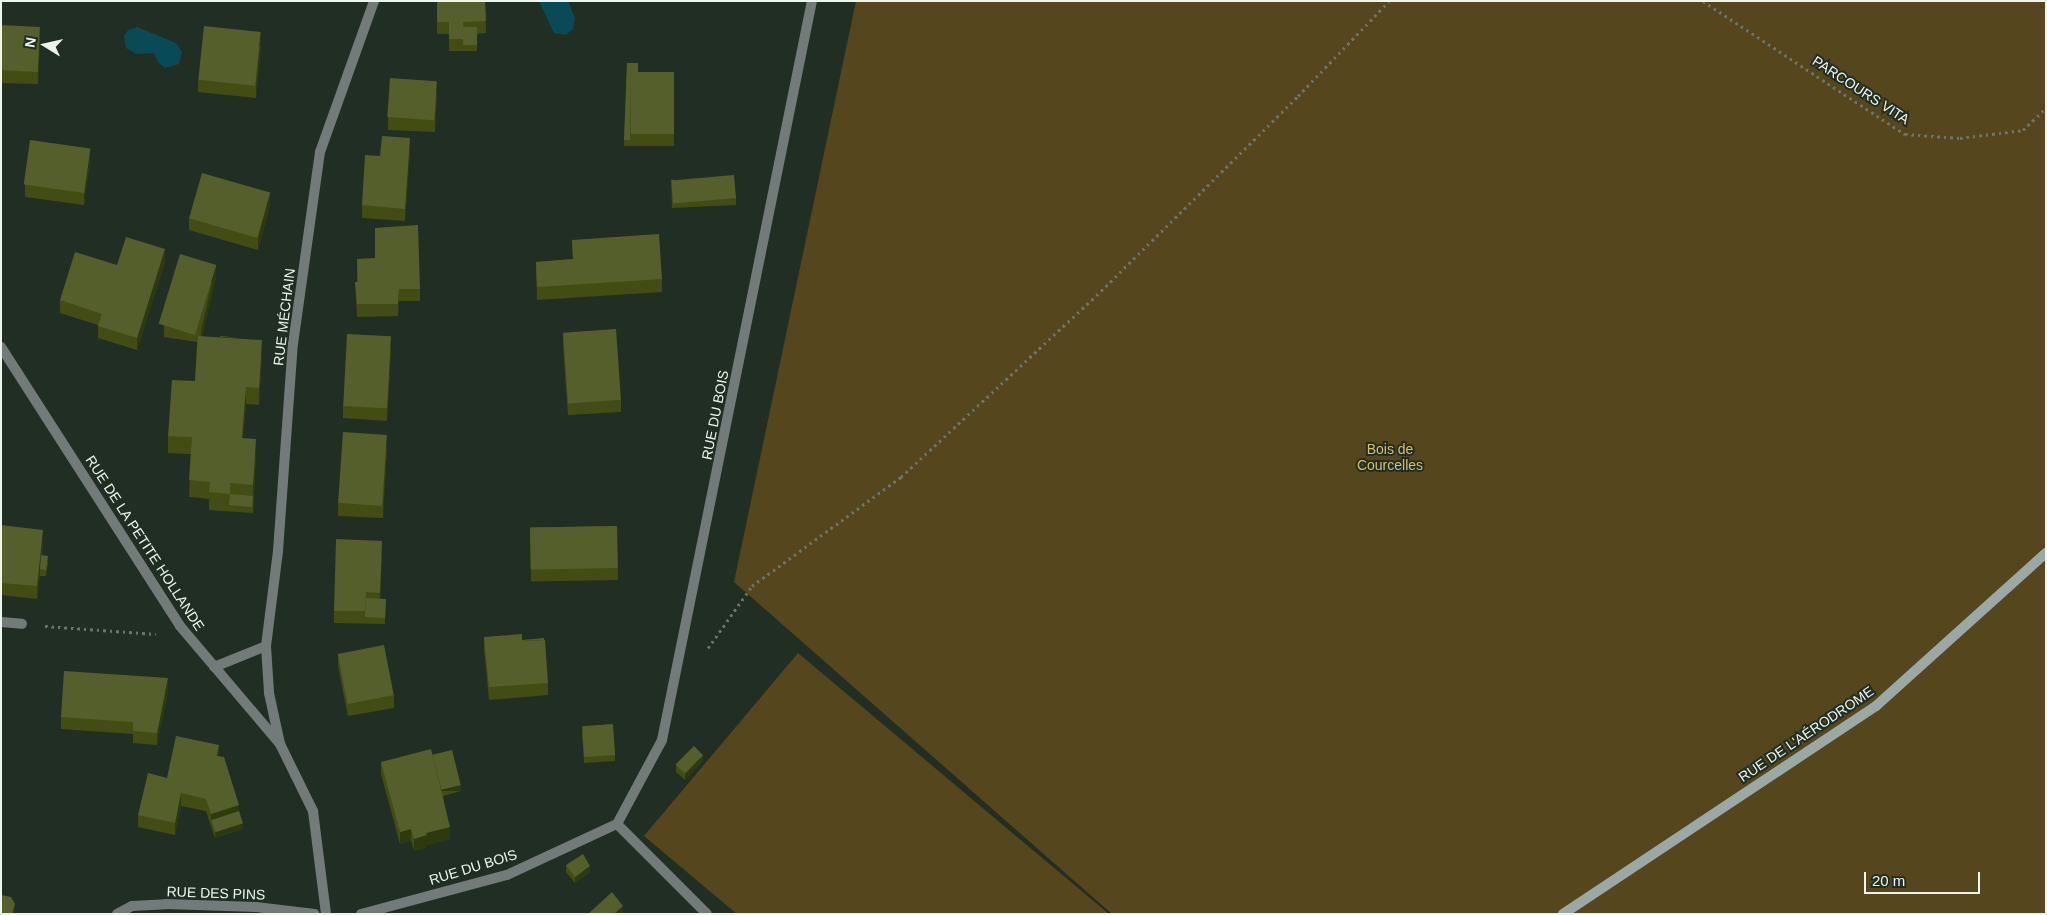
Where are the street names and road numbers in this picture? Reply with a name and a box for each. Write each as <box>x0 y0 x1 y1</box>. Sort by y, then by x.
street label: PARCOURS VITA <box>1809 52 1913 128</box>
street label: RUE MÉCHAIN <box>270 267 298 367</box>
street label: RUE DU BOIS <box>698 369 732 461</box>
street label: RUE DE LA PETITE HOLLANDE <box>82 452 208 634</box>
street label: RUE DE L'AÉRODROME <box>1735 683 1877 785</box>
street label: RUE DU BOIS <box>427 846 519 888</box>
street label: RUE DES PINS <box>166 883 266 903</box>

